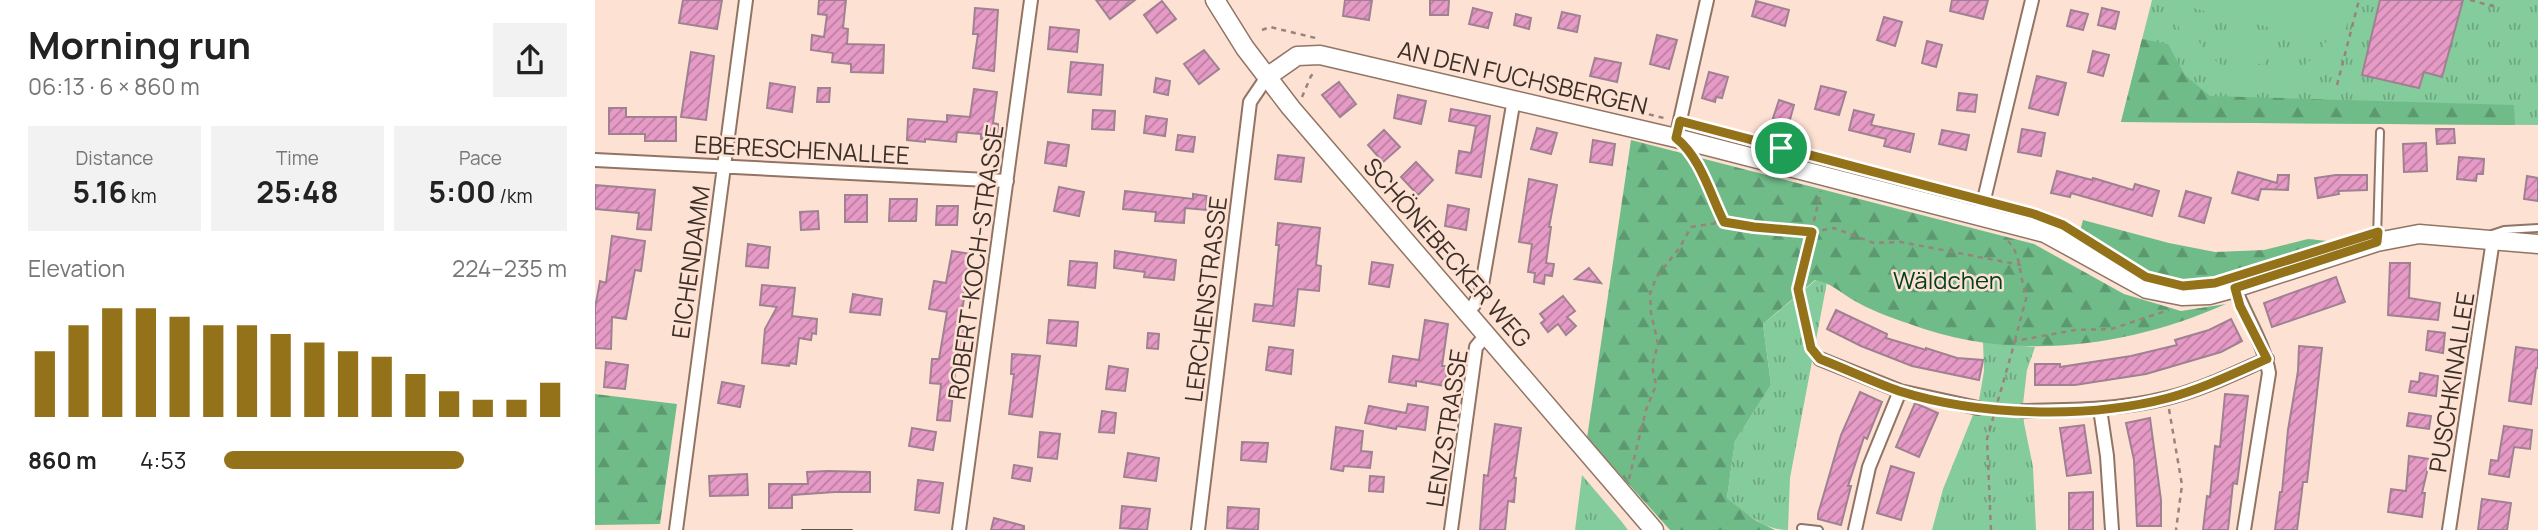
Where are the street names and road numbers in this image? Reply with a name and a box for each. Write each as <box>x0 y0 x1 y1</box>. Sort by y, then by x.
street label: AN DEN FUCHSBERGEN <box>1395 32 1651 122</box>
street label: ROBERT-KOCH-STRASSE <box>939 122 1011 402</box>
street label: EBERESCHENALLEE <box>693 127 911 171</box>
street label: SCHÖNEBECKER WEG <box>1356 150 1540 354</box>
street label: EICHENDAMM <box>663 183 717 341</box>
street label: LERCHENSTRASSE <box>1176 194 1234 404</box>
street label: PUSCHKINALLEE <box>2420 289 2482 475</box>
street label: LENZSTRASSE <box>1417 347 1475 509</box>

